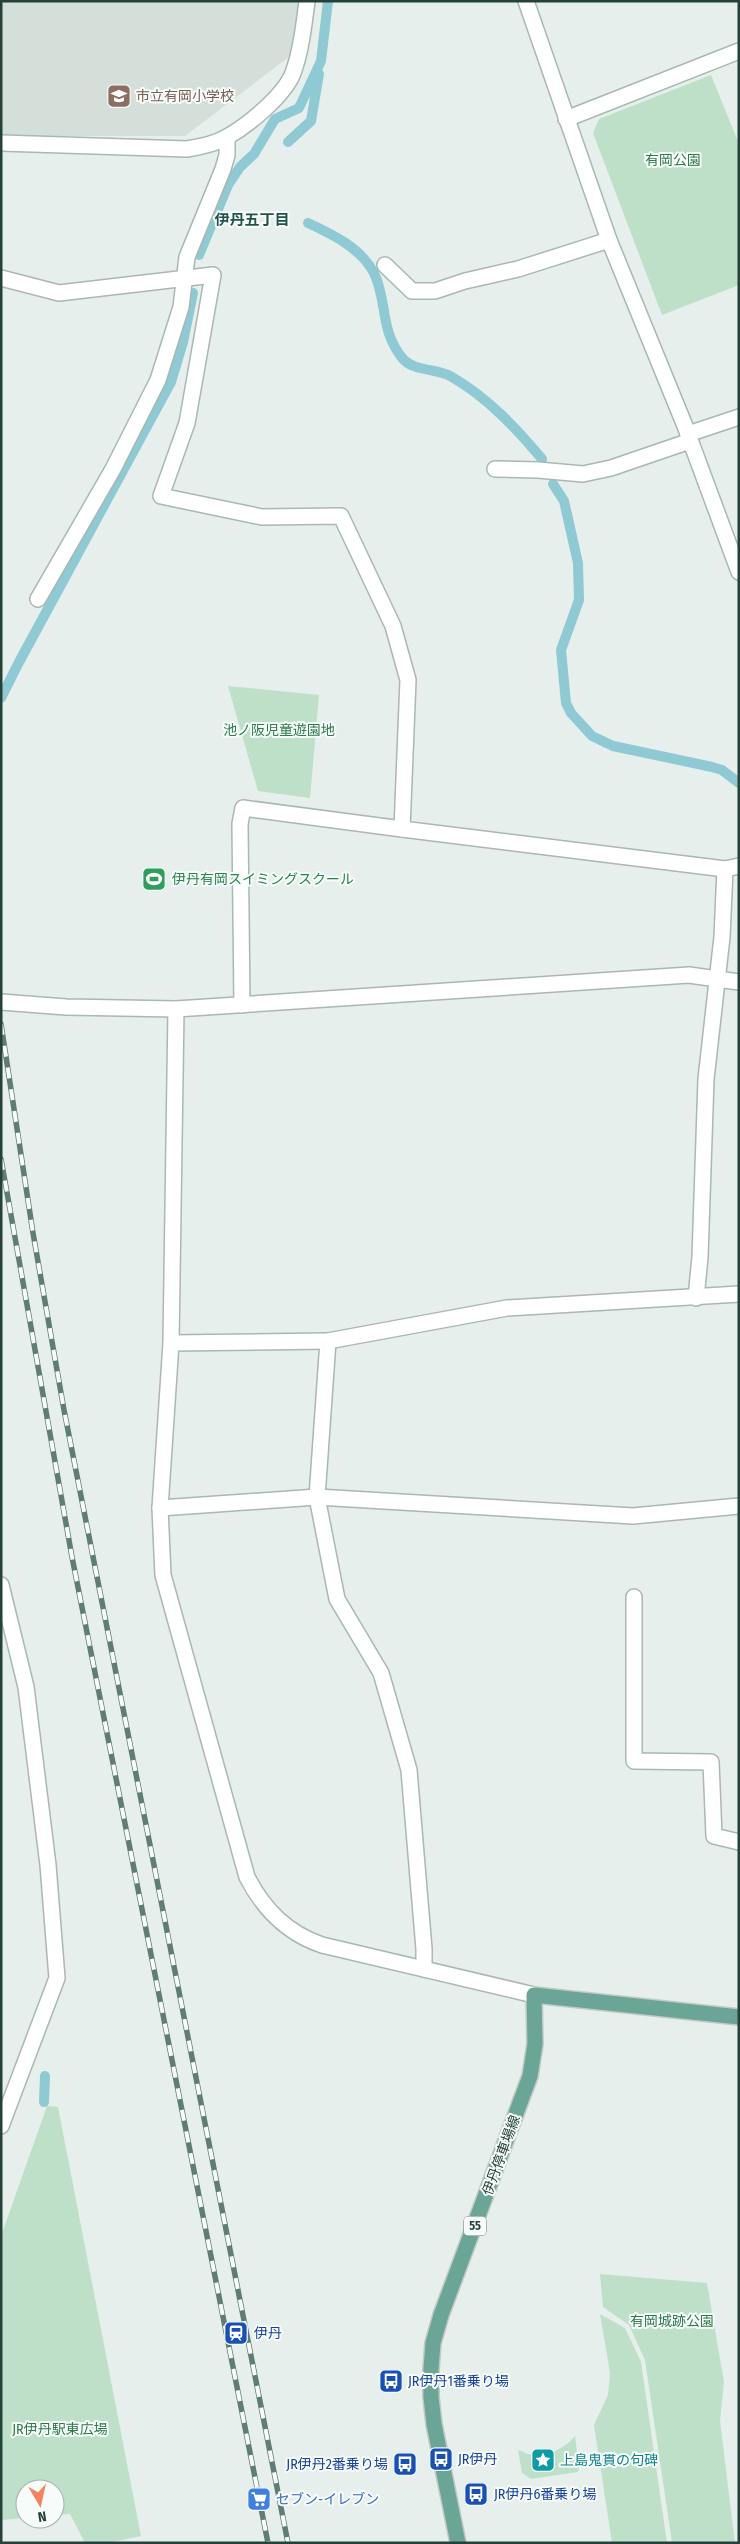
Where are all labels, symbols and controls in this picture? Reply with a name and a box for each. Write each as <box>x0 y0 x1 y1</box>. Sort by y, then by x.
school or university icon: 市立有岡小学校 <box>106 83 132 109</box>
place label: 市立有岡小学校 <box>136 88 234 105</box>
park label: 有岡公園 <box>645 152 701 169</box>
district label: 伊丹五丁目 <box>214 211 290 229</box>
park label: 池ノ阪児童遊園地 <box>223 722 335 739</box>
sports icon: 伊丹有岡スイミングスクール <box>141 866 167 892</box>
place label: 伊丹有岡スイミングスクール <box>172 871 354 888</box>
street label: 伊丹停車場線 <box>479 2113 524 2198</box>
road number: 55 <box>464 2216 486 2236</box>
park label: 有岡城跡公園 <box>630 2313 714 2330</box>
station icon: 伊丹 <box>223 2320 249 2346</box>
place label: 伊丹 <box>254 2325 282 2342</box>
bus stop icon: JR伊丹1番乗り場 <box>378 2368 404 2394</box>
place label: JR伊丹1番乗り場 <box>408 2373 509 2390</box>
park label: JR伊丹駅東広場 <box>12 2421 108 2438</box>
bus stop icon: JR伊丹 <box>428 2446 454 2472</box>
place icon: 上島鬼貫の句碑 <box>530 2447 556 2473</box>
bus stop icon: JR伊丹2番乗り場 <box>392 2451 418 2477</box>
place label: JR伊丹 <box>458 2451 497 2468</box>
place label: 上島鬼貫の句碑 <box>560 2452 658 2469</box>
place label: JR伊丹2番乗り場 <box>286 2456 388 2473</box>
north arrow <box>15 2479 65 2529</box>
bus stop icon: JR伊丹6番乗り場 <box>463 2481 489 2507</box>
supermarket icon: セブン-イレブン <box>246 2486 272 2512</box>
place label: JR伊丹6番乗り場 <box>494 2486 596 2503</box>
place label: セブン-イレブン <box>276 2491 379 2508</box>
text: N <box>36 2507 47 2525</box>

